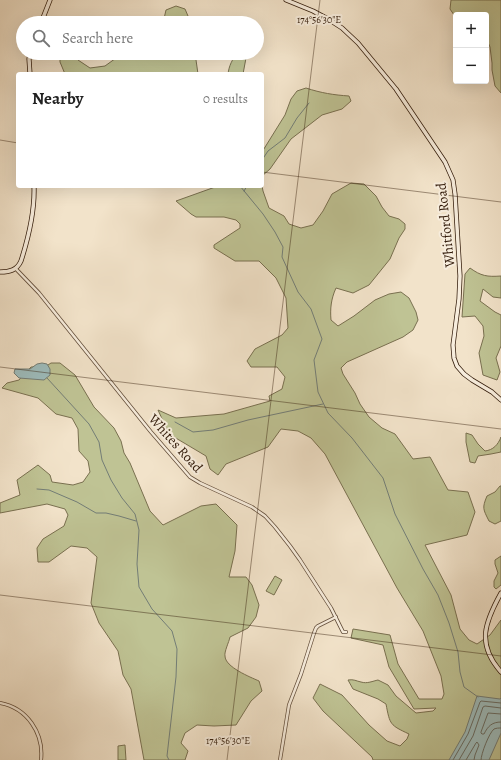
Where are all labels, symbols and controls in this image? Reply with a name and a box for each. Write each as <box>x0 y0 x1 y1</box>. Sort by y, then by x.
map controls <box>453 12 489 84</box>
button: + <box>453 12 489 48</box>
text: 174°56'30"E <box>297 13 341 26</box>
search box <box>16 16 264 60</box>
icon: search <box>30 27 52 49</box>
text: Search here <box>62 28 133 48</box>
button: − <box>453 48 489 84</box>
text: Nearby <box>32 87 83 110</box>
text: 0 results <box>203 90 248 107</box>
street label: Whitford Road <box>432 181 459 269</box>
street label: Whites Road <box>144 409 207 477</box>
text: 174°56'30"E <box>206 734 250 747</box>

